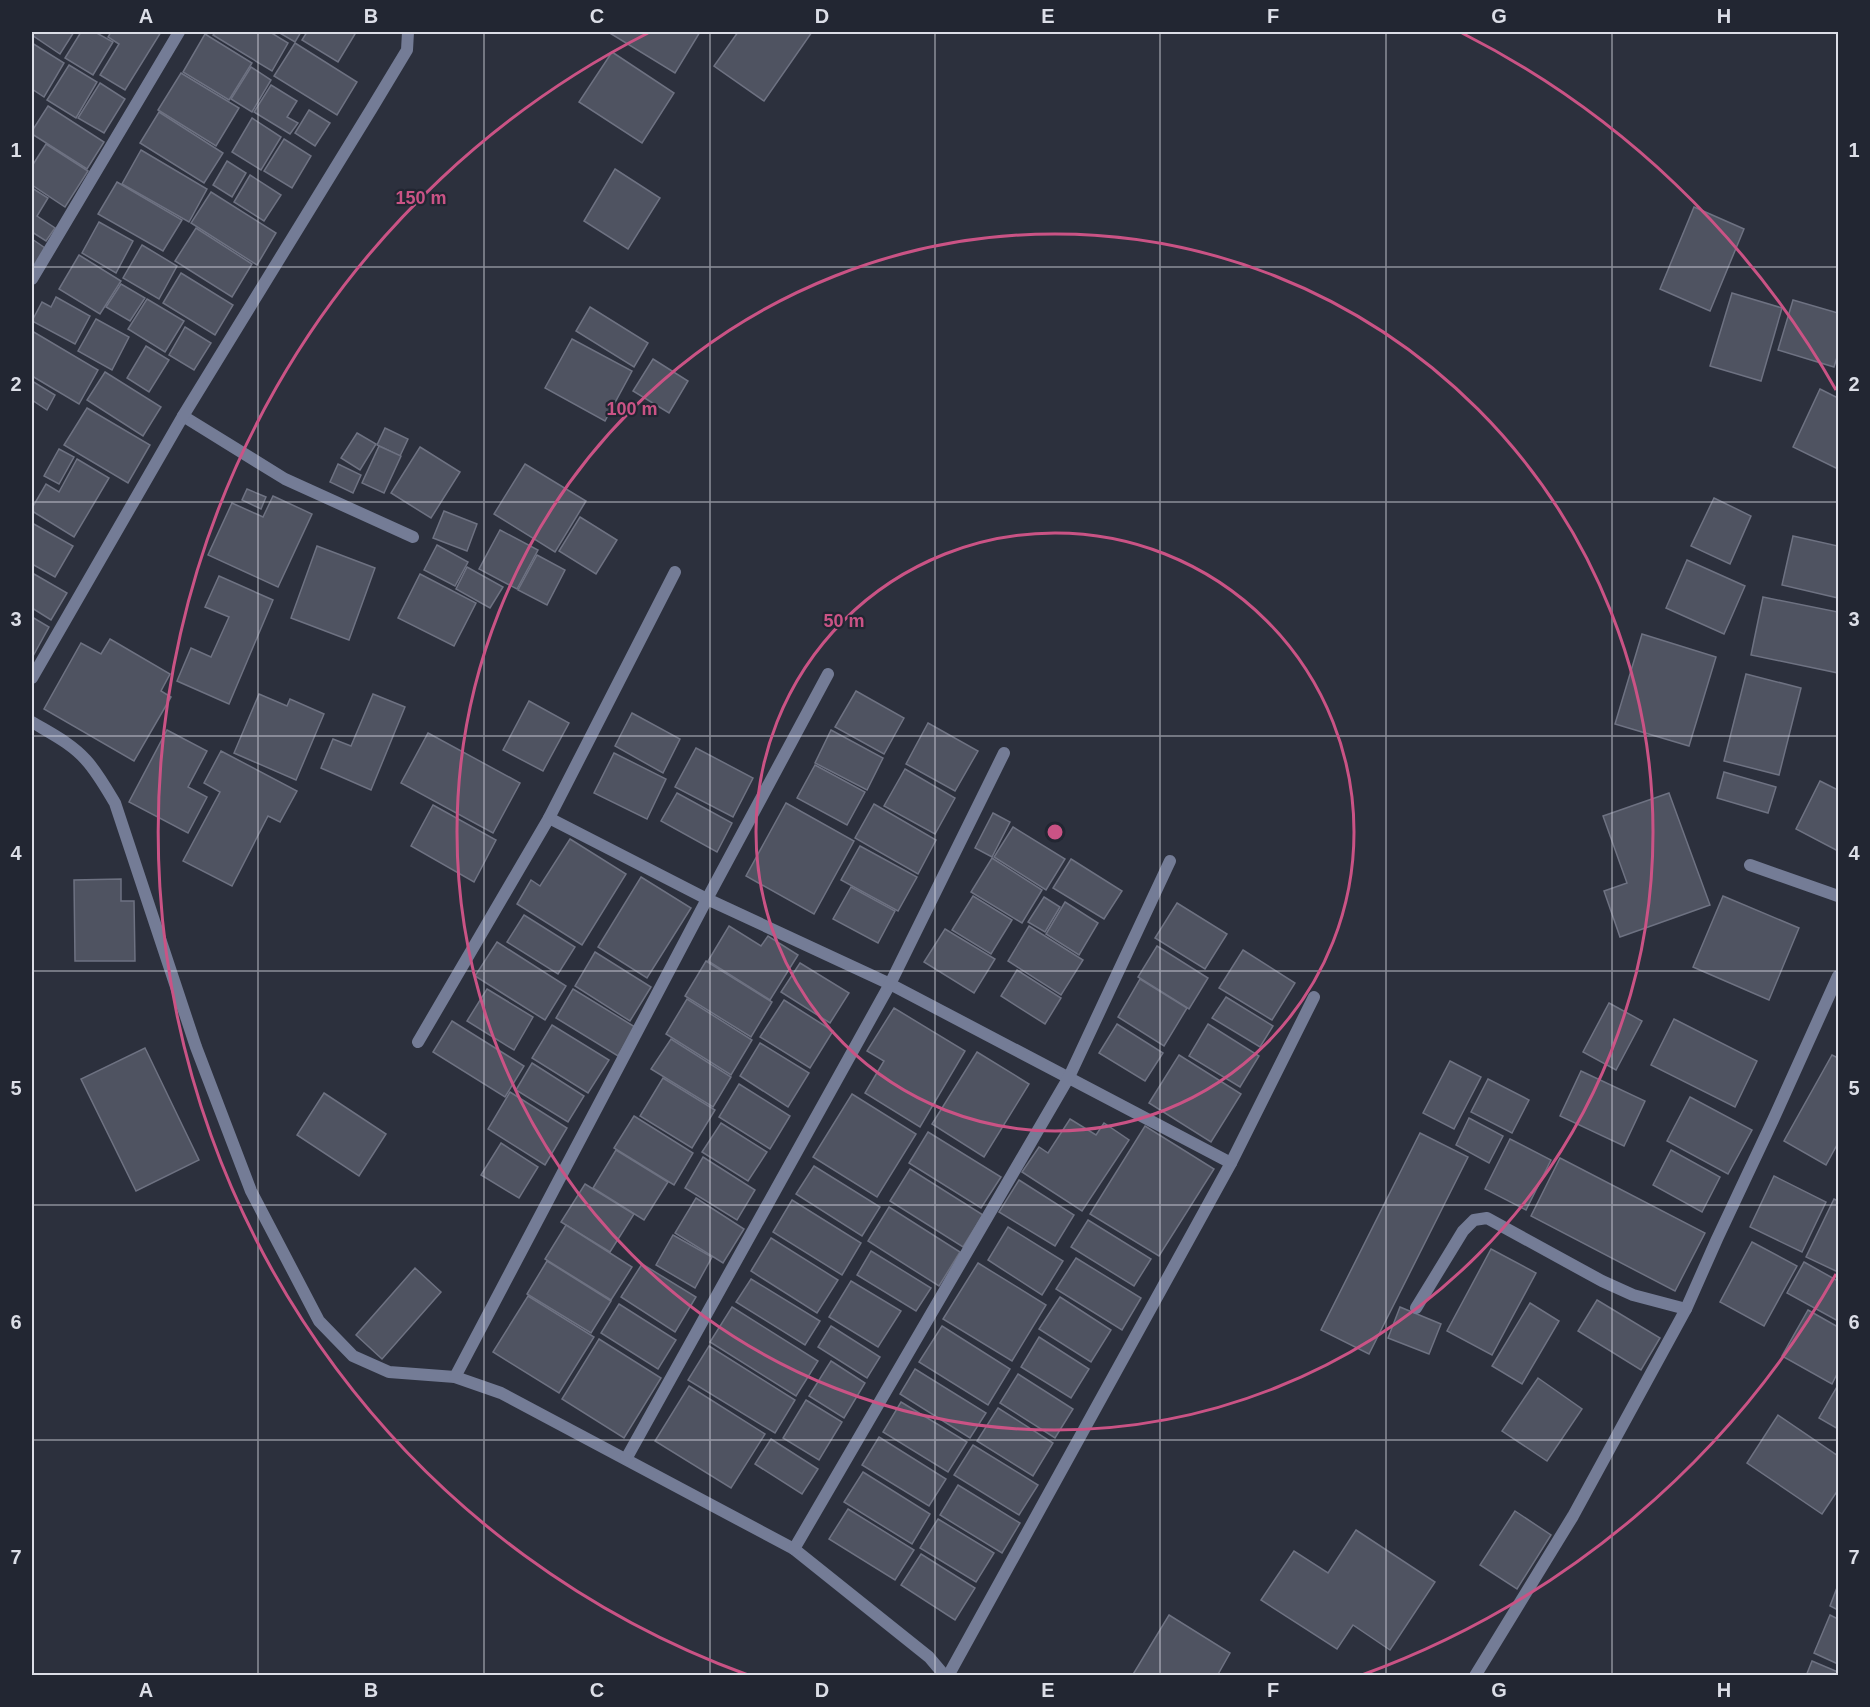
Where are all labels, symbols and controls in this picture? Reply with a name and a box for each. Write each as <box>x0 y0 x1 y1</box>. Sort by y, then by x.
text: A <box>139 5 153 27</box>
text: B <box>364 5 378 27</box>
text: C <box>590 5 604 27</box>
text: D <box>815 5 829 27</box>
text: E <box>1041 5 1055 27</box>
text: F <box>1267 5 1279 27</box>
text: G <box>1491 5 1507 27</box>
text: H <box>1717 5 1731 27</box>
text: 1 <box>10 139 22 161</box>
text: 1 <box>1848 139 1860 161</box>
text: 150 m <box>395 188 447 208</box>
text: 2 <box>10 373 22 395</box>
text: 2 <box>1848 373 1860 395</box>
text: 100 m <box>606 399 658 419</box>
text: 3 <box>10 608 22 630</box>
text: 3 <box>1848 608 1860 630</box>
text: 50 m <box>823 611 865 631</box>
centre of rings <box>1045 822 1065 842</box>
text: 4 <box>10 842 22 864</box>
text: 4 <box>1848 842 1860 864</box>
text: 5 <box>10 1077 22 1099</box>
text: 5 <box>1848 1077 1860 1099</box>
text: 6 <box>10 1311 22 1333</box>
text: 6 <box>1848 1311 1860 1333</box>
text: 7 <box>10 1546 22 1568</box>
text: 7 <box>1848 1546 1860 1568</box>
text: A <box>139 1679 153 1701</box>
text: B <box>364 1679 378 1701</box>
text: C <box>590 1679 604 1701</box>
text: D <box>815 1679 829 1701</box>
text: E <box>1041 1679 1055 1701</box>
text: F <box>1267 1679 1279 1701</box>
text: G <box>1491 1679 1507 1701</box>
text: H <box>1717 1679 1731 1701</box>

